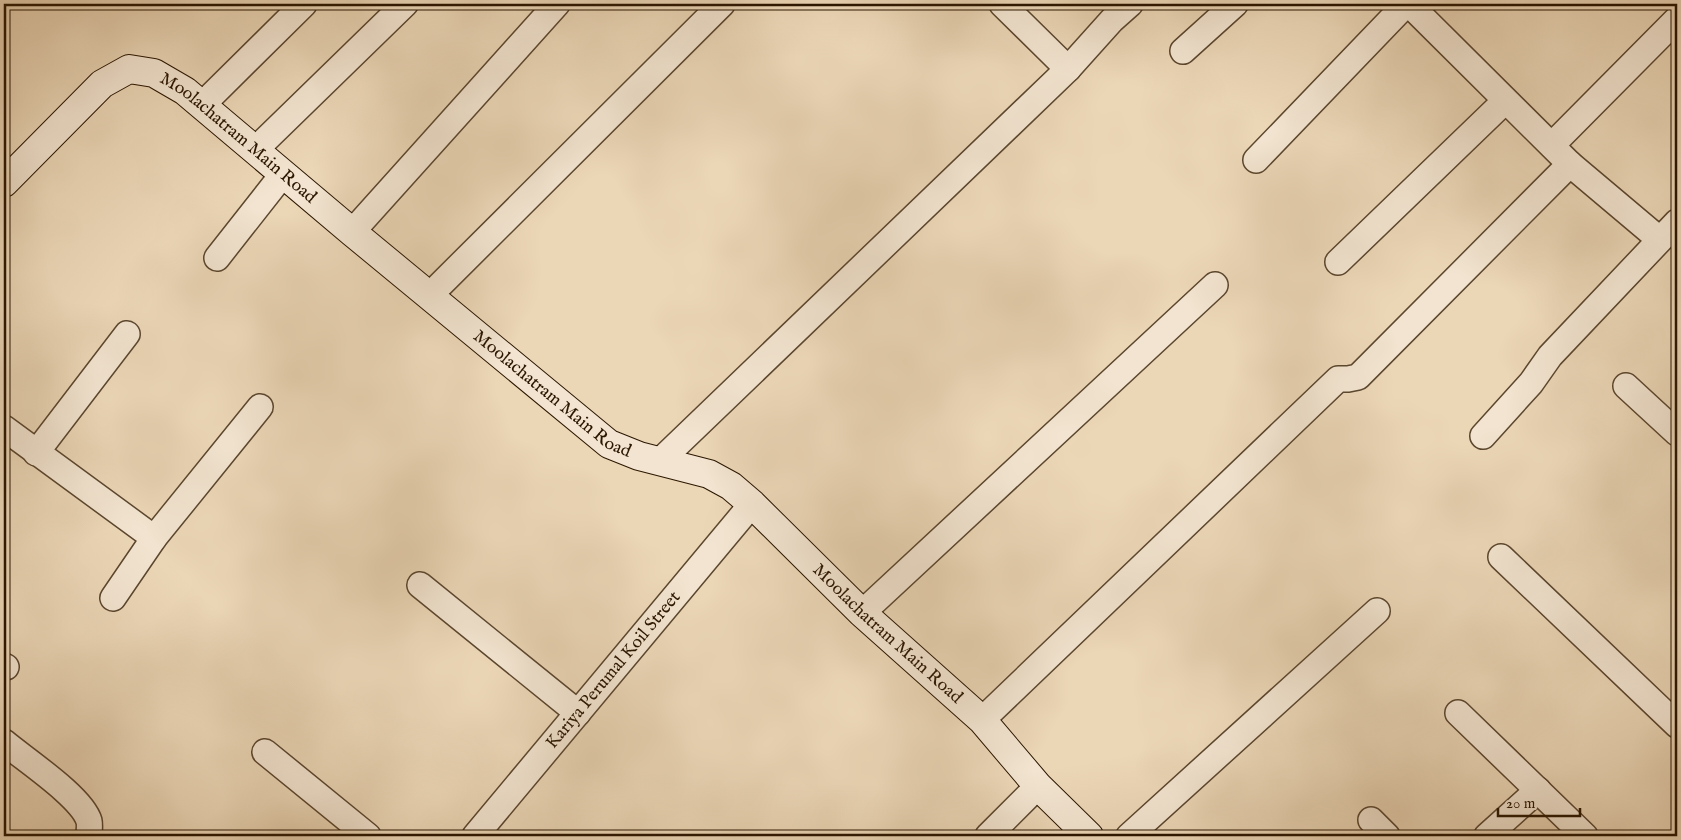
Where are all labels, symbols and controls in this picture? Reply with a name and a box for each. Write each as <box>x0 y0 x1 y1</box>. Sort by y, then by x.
street label: Moolachatram Main Road <box>156 67 322 209</box>
street label: Moolachatram Main Road <box>468 325 635 463</box>
street label: Moolachatram Main Road <box>808 559 968 709</box>
street label: Kariya Perumal Koil Street <box>541 587 686 754</box>
scale bar <box>1498 785 1581 817</box>
text: 20 m <box>1506 794 1536 813</box>

